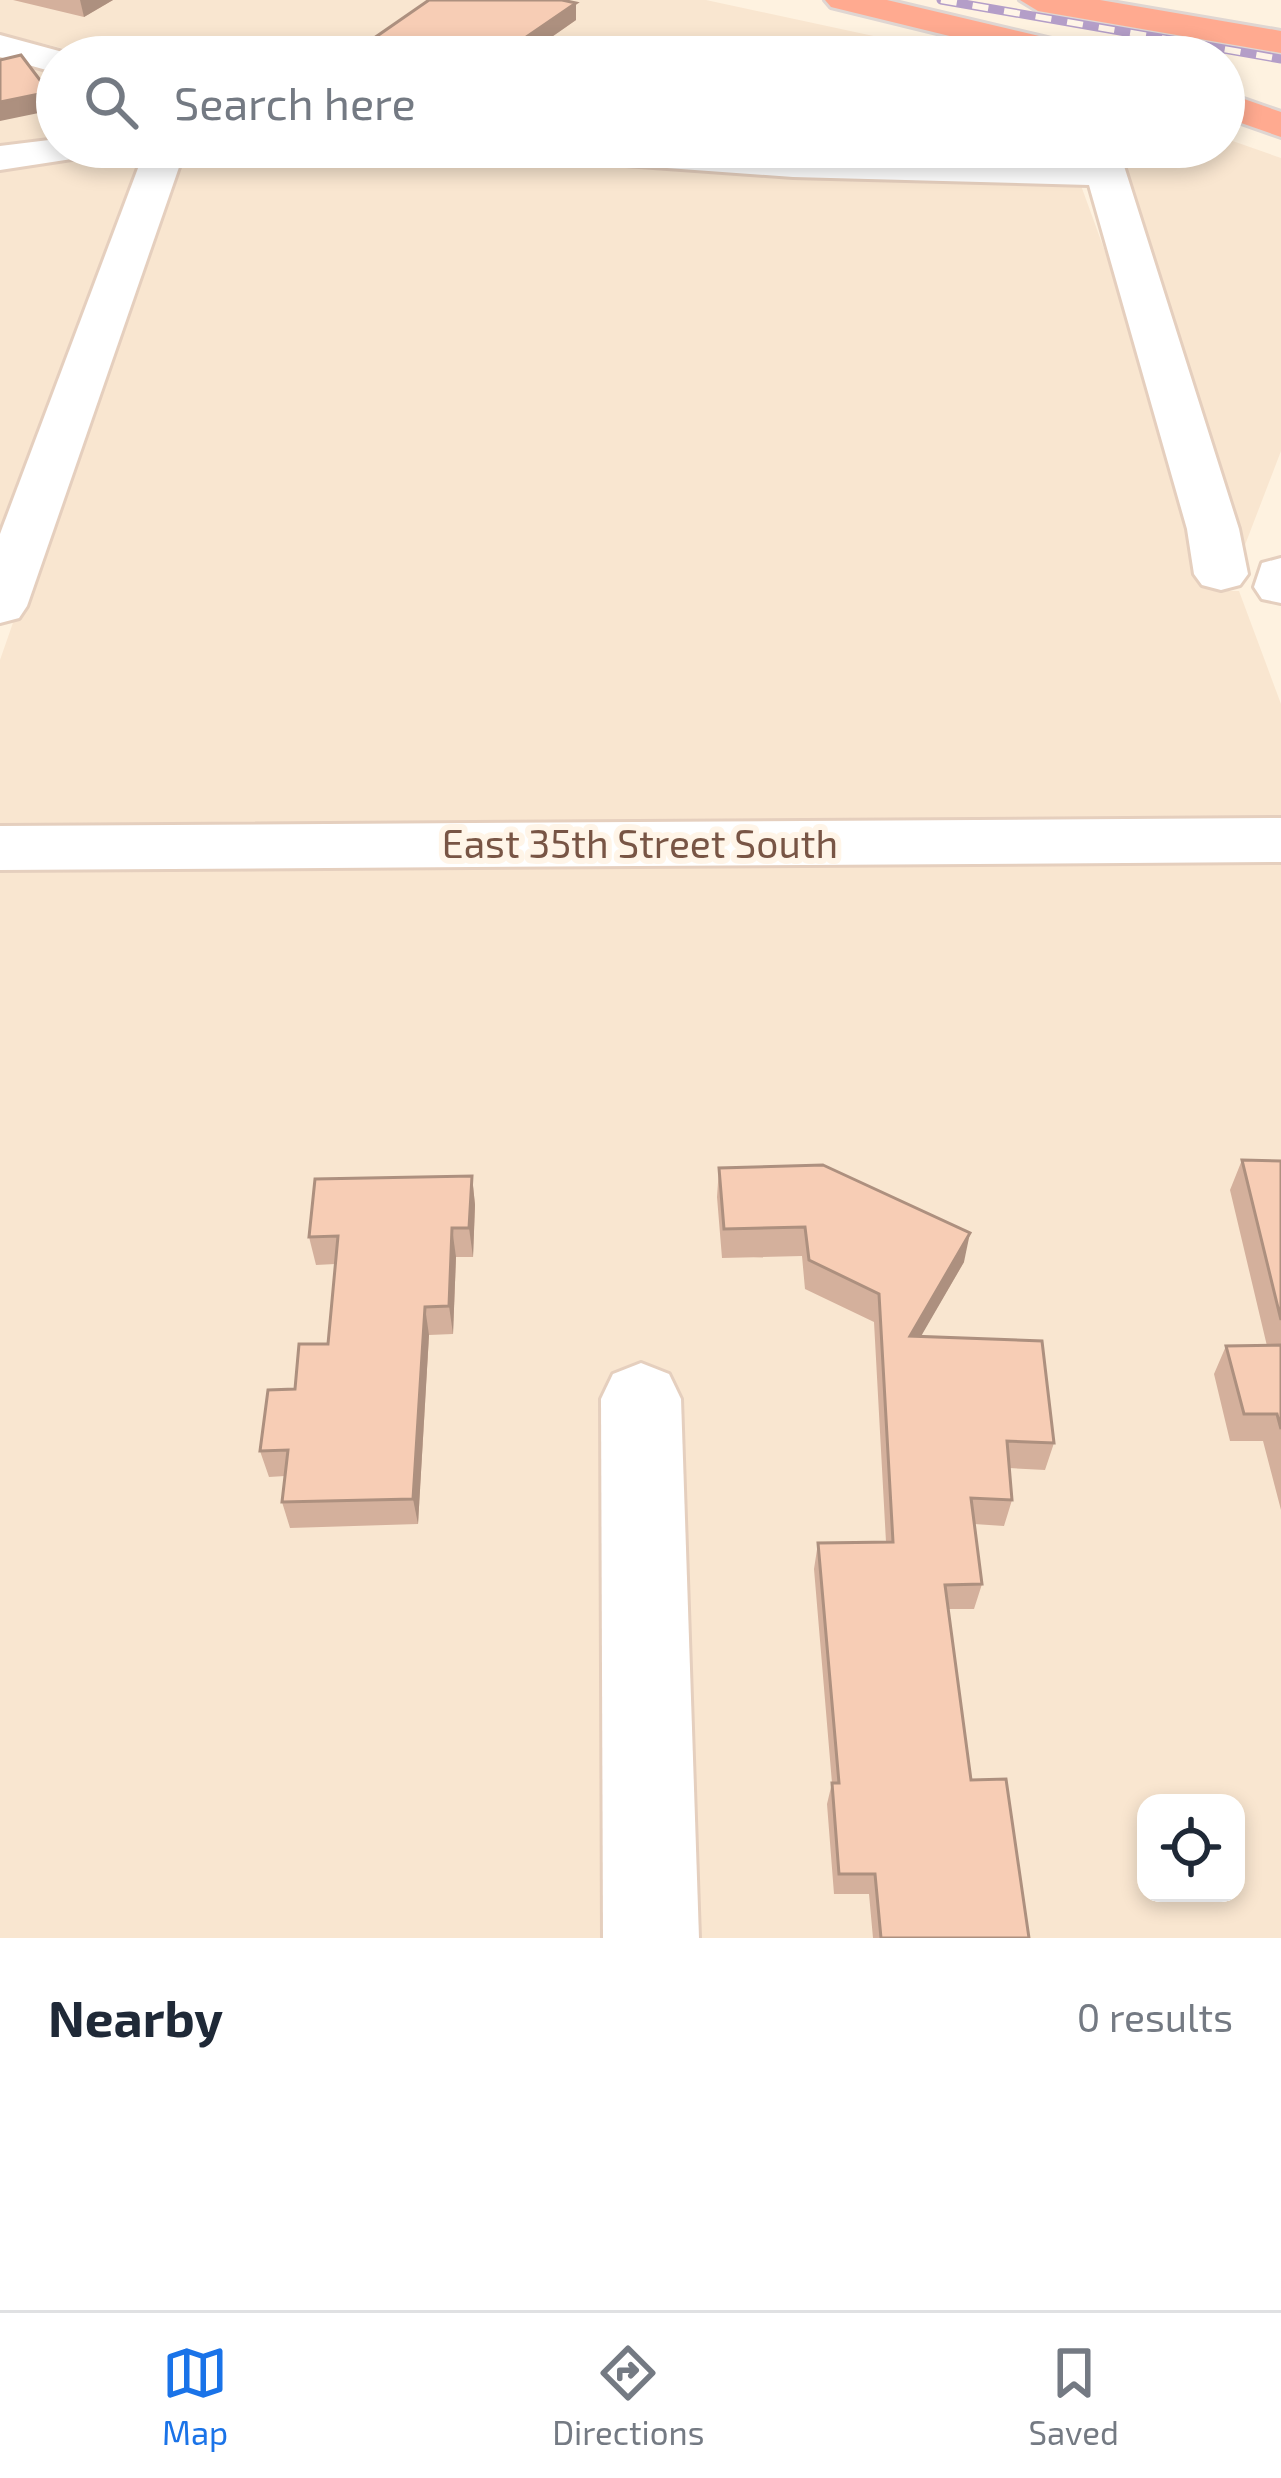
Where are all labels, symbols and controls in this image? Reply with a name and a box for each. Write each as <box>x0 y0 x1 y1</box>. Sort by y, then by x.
search box <box>36 36 1245 168</box>
icon: search <box>78 69 144 135</box>
text: Search here <box>174 75 416 129</box>
street label: East 35th Street South <box>442 819 838 866</box>
map controls <box>1137 1794 1245 1902</box>
button: locate <box>1137 1794 1245 1902</box>
text: Nearby <box>48 1986 223 2047</box>
text: 0 results <box>1077 1993 1233 2040</box>
tab: Map <box>162 2340 228 2452</box>
tab: Directions <box>552 2340 704 2452</box>
tab: Saved <box>1028 2340 1119 2452</box>

